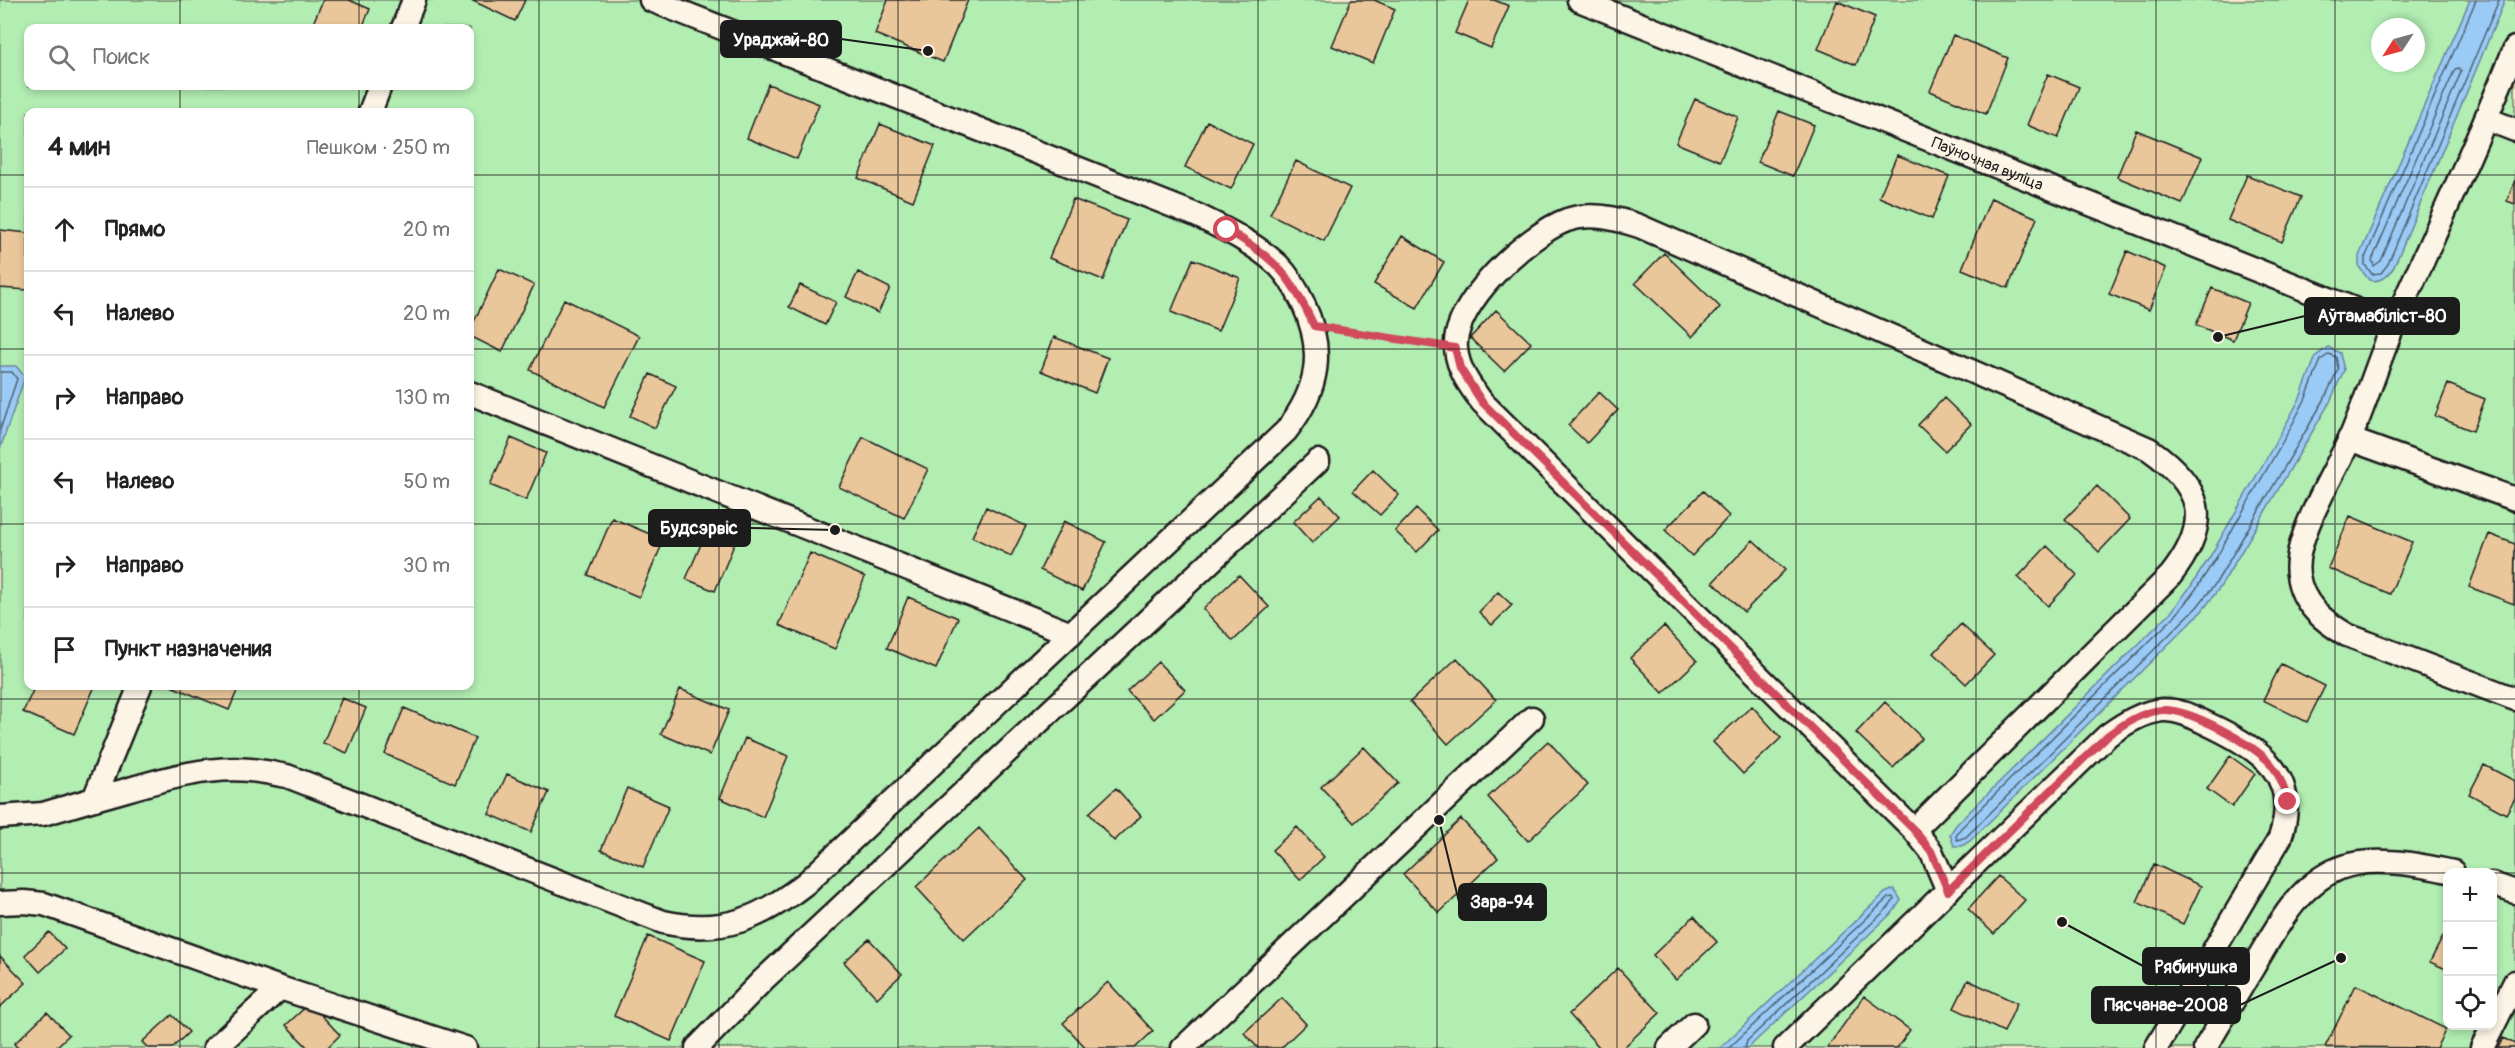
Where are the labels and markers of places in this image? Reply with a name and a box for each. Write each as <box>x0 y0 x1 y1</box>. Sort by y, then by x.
callout: Ураджай-80 <box>721 21 841 57</box>
callout: Аўтамабіліст-80 <box>2305 298 2459 334</box>
callout: Будсэрвіс <box>649 510 750 546</box>
callout: Зара-94 <box>1459 884 1546 920</box>
callout: Рябинушка <box>2143 948 2249 984</box>
callout: Пясчанае-2008 <box>2092 987 2240 1023</box>

